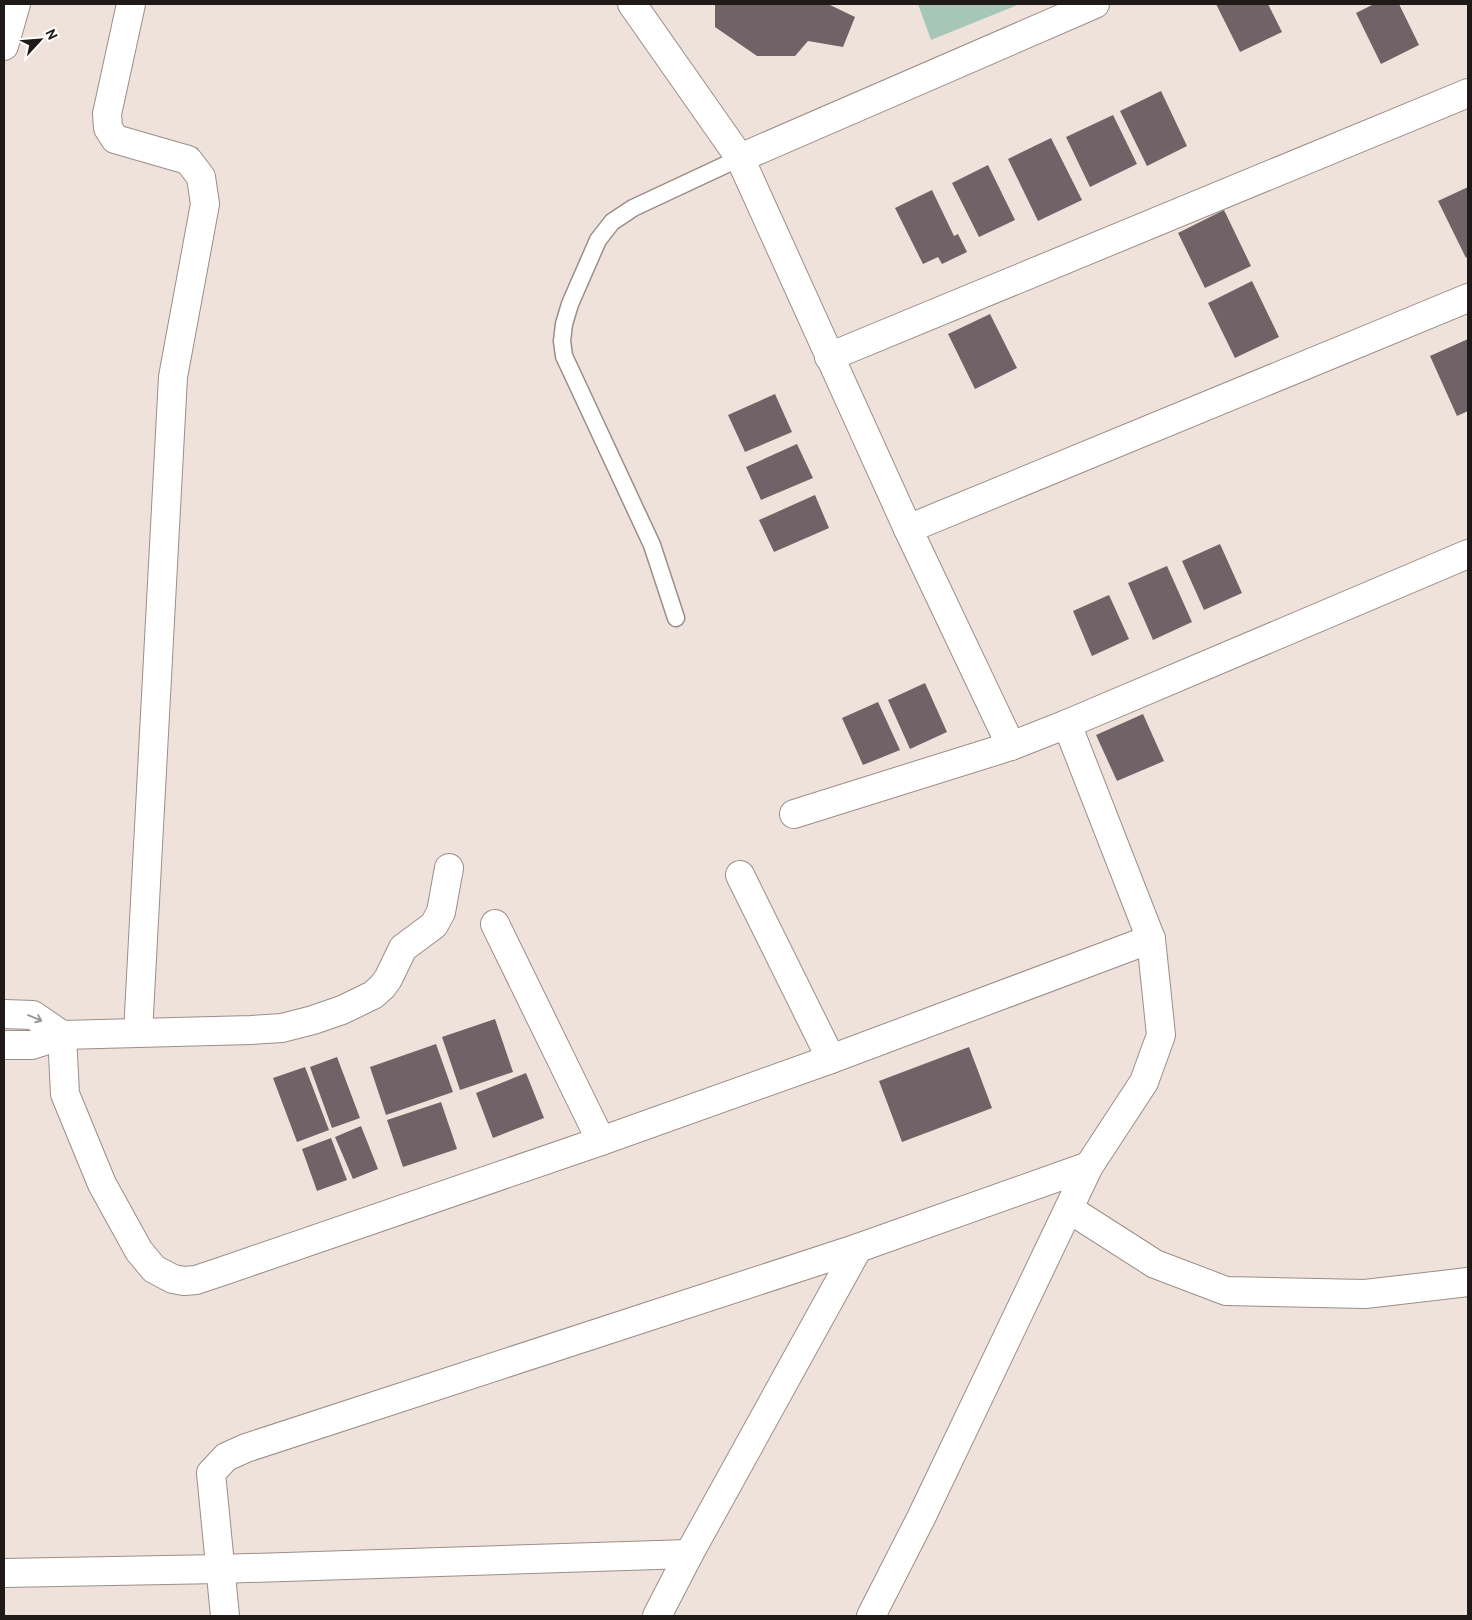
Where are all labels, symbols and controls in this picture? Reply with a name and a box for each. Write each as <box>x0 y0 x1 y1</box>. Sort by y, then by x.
north arrow <box>15 15 65 65</box>
text: N <box>40 27 60 43</box>
one-way arrow <box>27 1014 42 1024</box>

